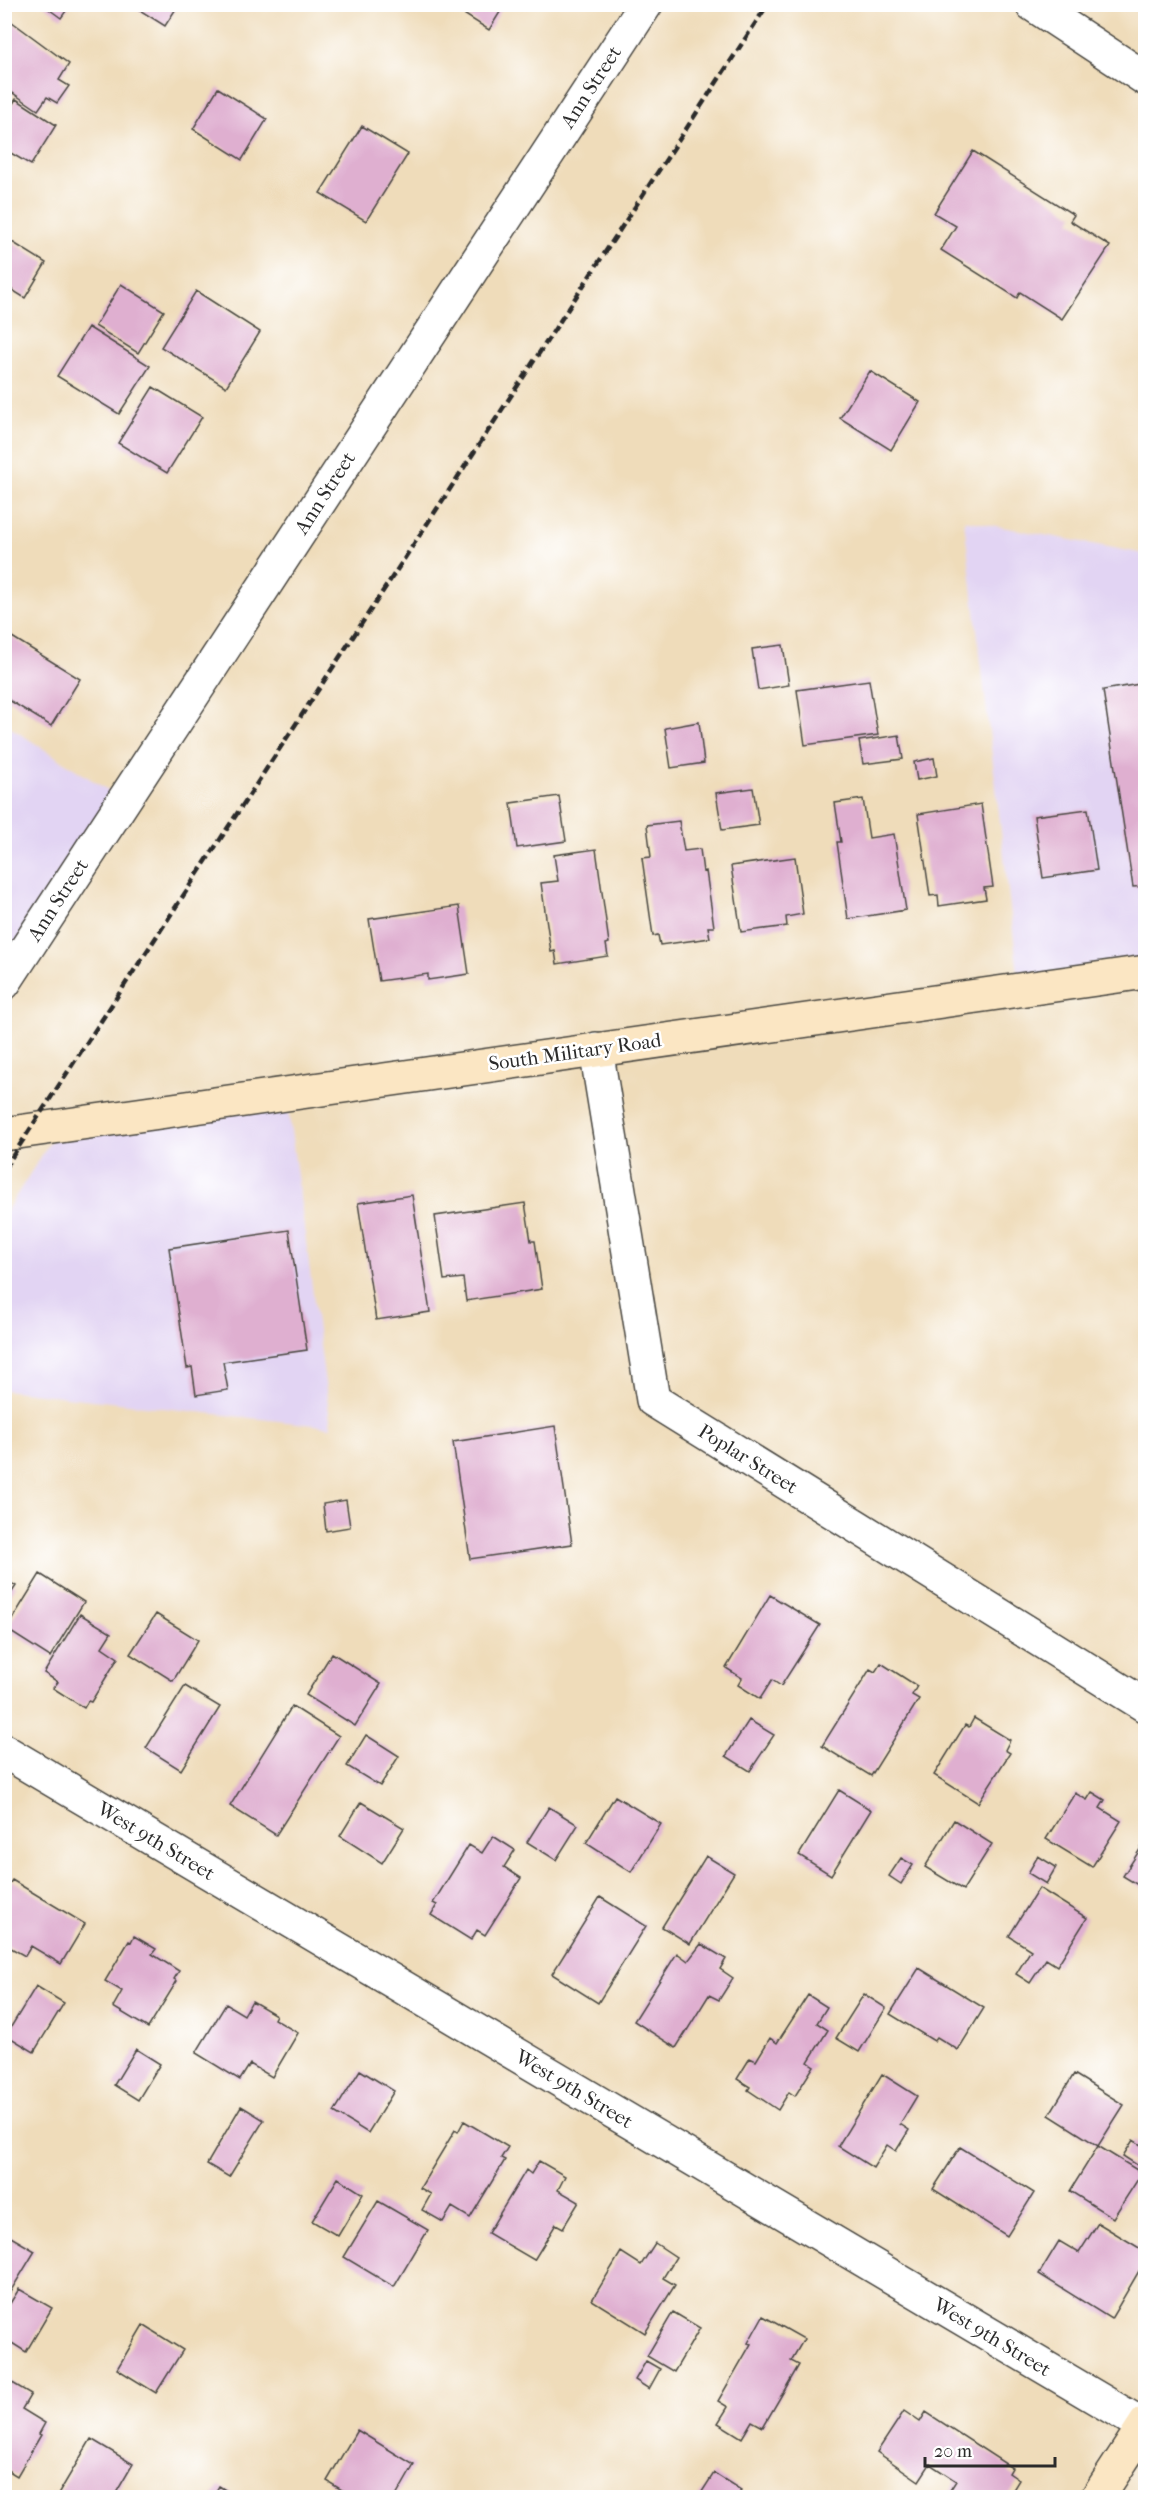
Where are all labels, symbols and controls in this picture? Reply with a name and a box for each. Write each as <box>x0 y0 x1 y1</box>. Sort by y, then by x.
street label: Ann Street <box>555 42 626 133</box>
street label: Ann Street <box>289 448 360 539</box>
street label: Ann Street <box>22 855 93 946</box>
street label: South Military Road <box>487 1028 664 1076</box>
street label: Poplar Street <box>694 1419 802 1499</box>
street label: West 9th Street <box>92 1796 219 1885</box>
street label: West 9th Street <box>510 2044 637 2133</box>
street label: West 9th Street <box>928 2292 1055 2381</box>
scale bar <box>925 2430 1056 2468</box>
text: 20 m <box>934 2441 972 2462</box>

